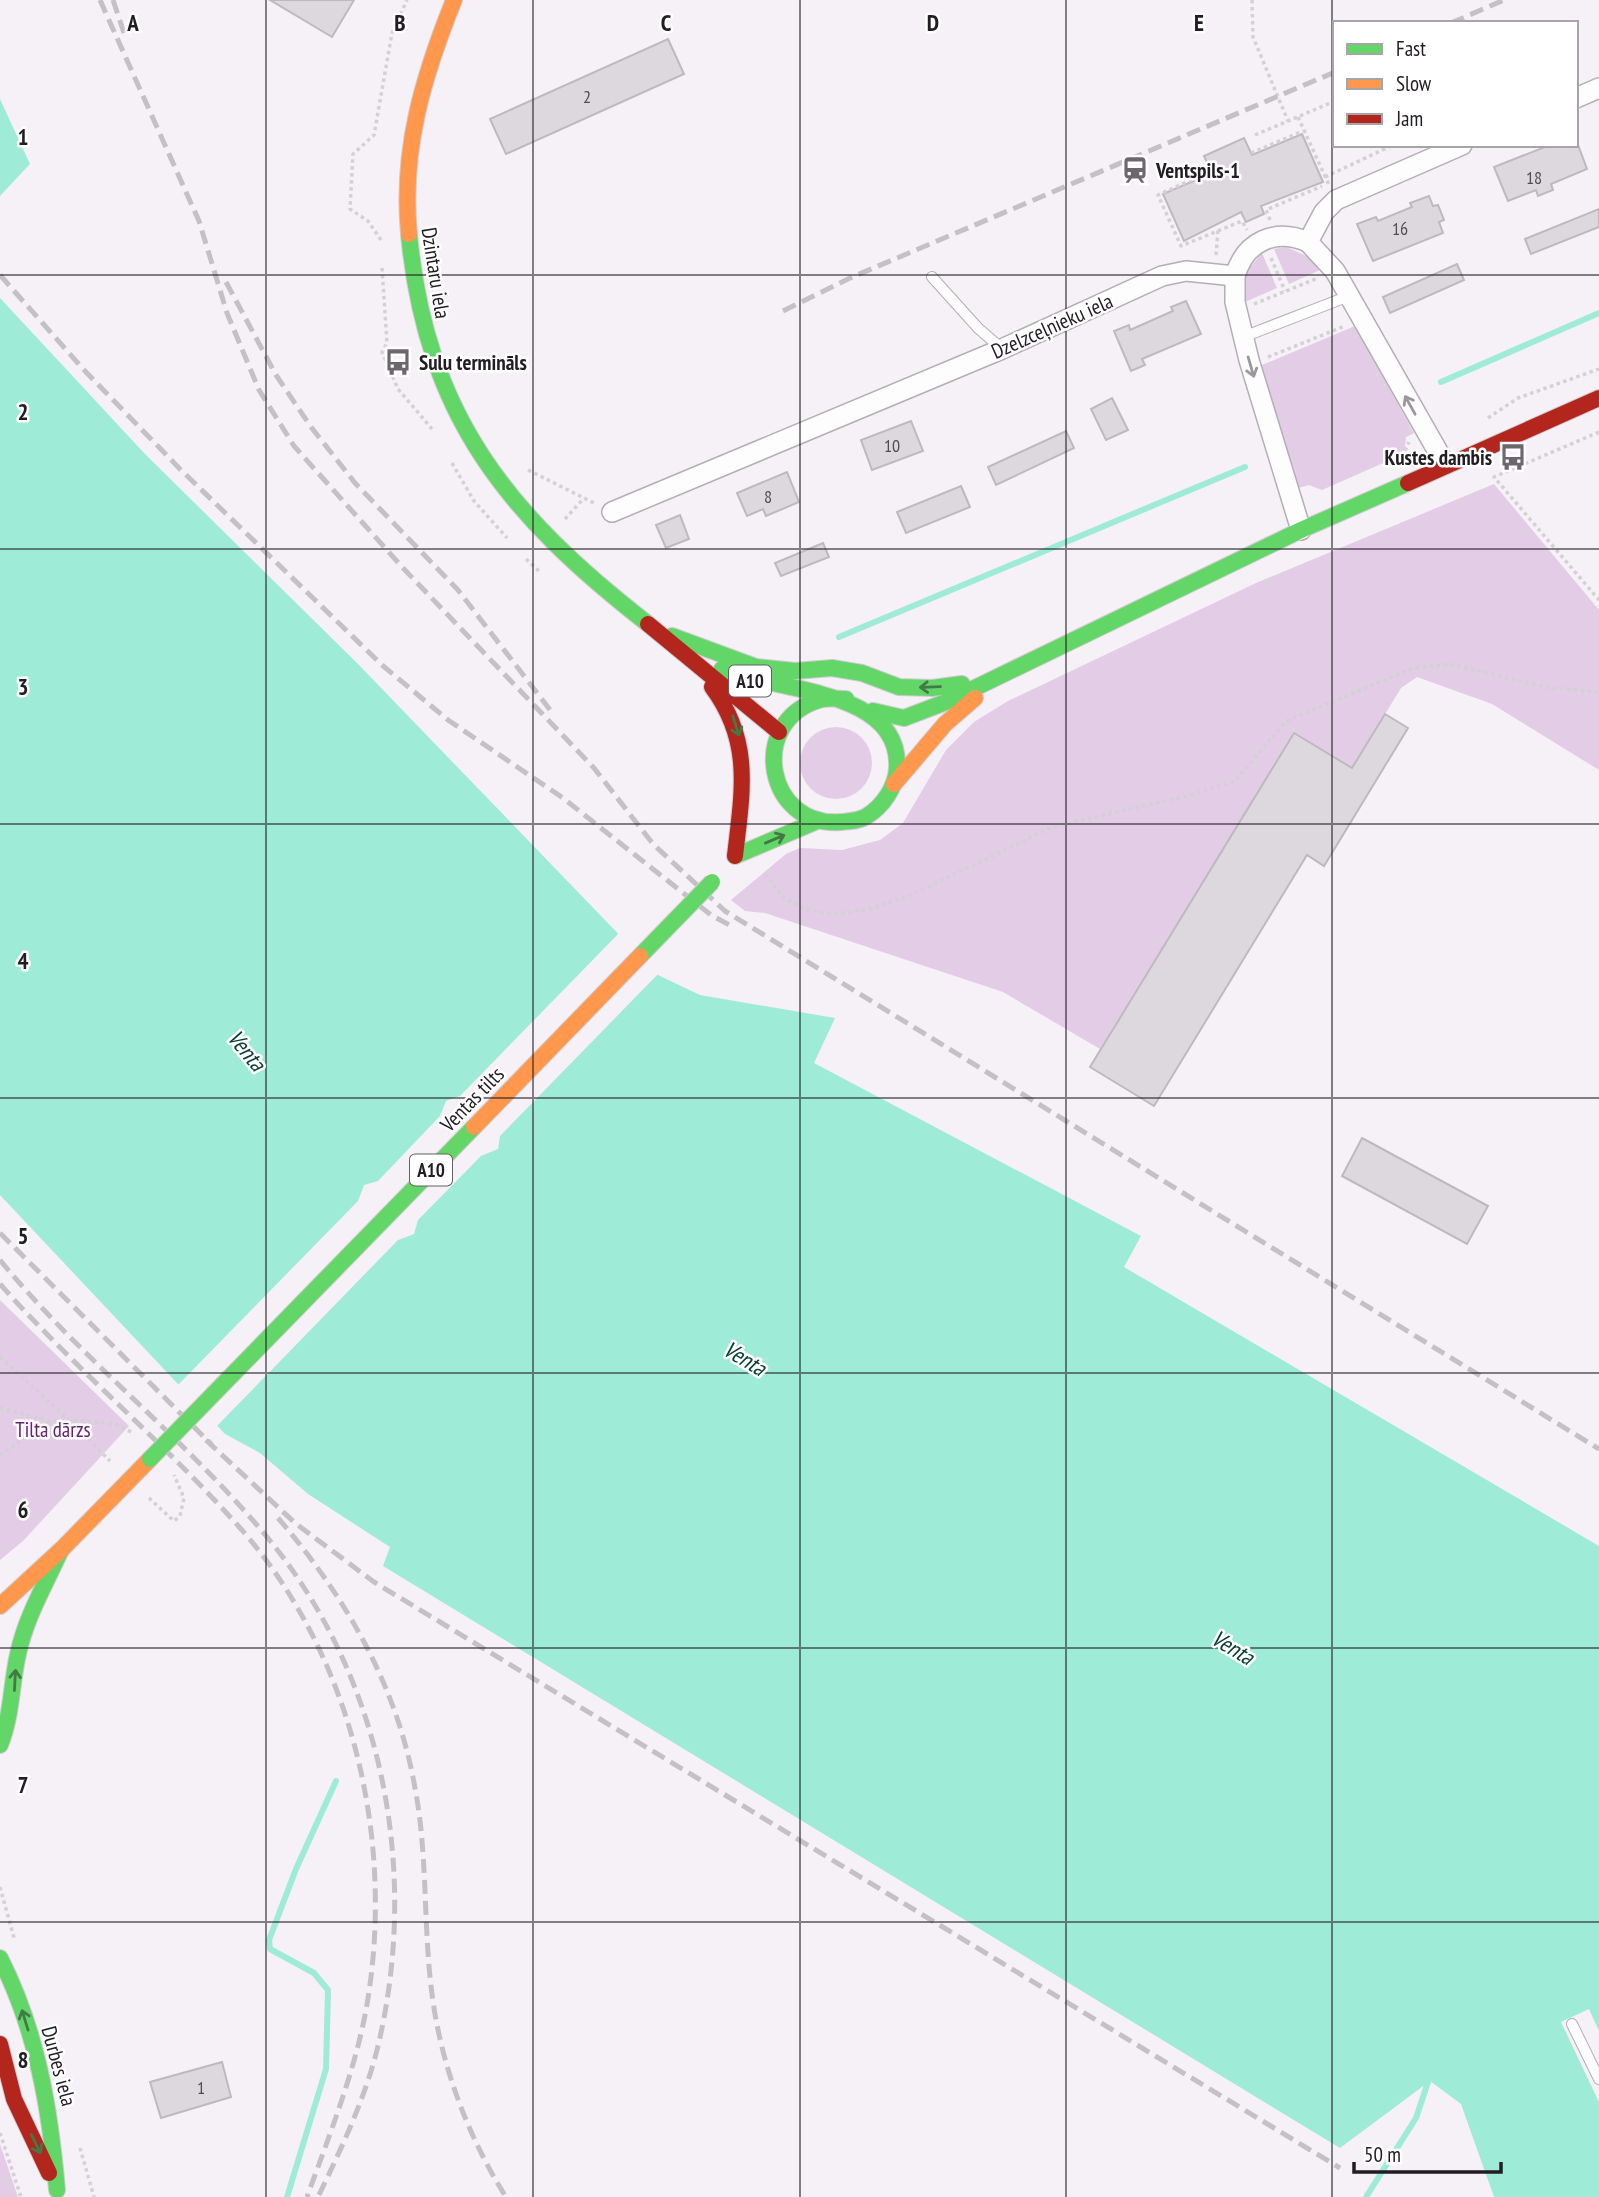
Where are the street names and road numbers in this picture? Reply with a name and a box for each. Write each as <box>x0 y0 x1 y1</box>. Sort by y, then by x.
street label: Dzintaru iela <box>415 225 457 321</box>
street label: Dzelzceļnieku iela <box>987 287 1117 365</box>
road number: A10 <box>729 666 771 696</box>
street label: Ventas tilts <box>434 1061 510 1138</box>
road number: A10 <box>410 1154 452 1186</box>
street label: Durbes iela <box>35 2023 83 2109</box>

